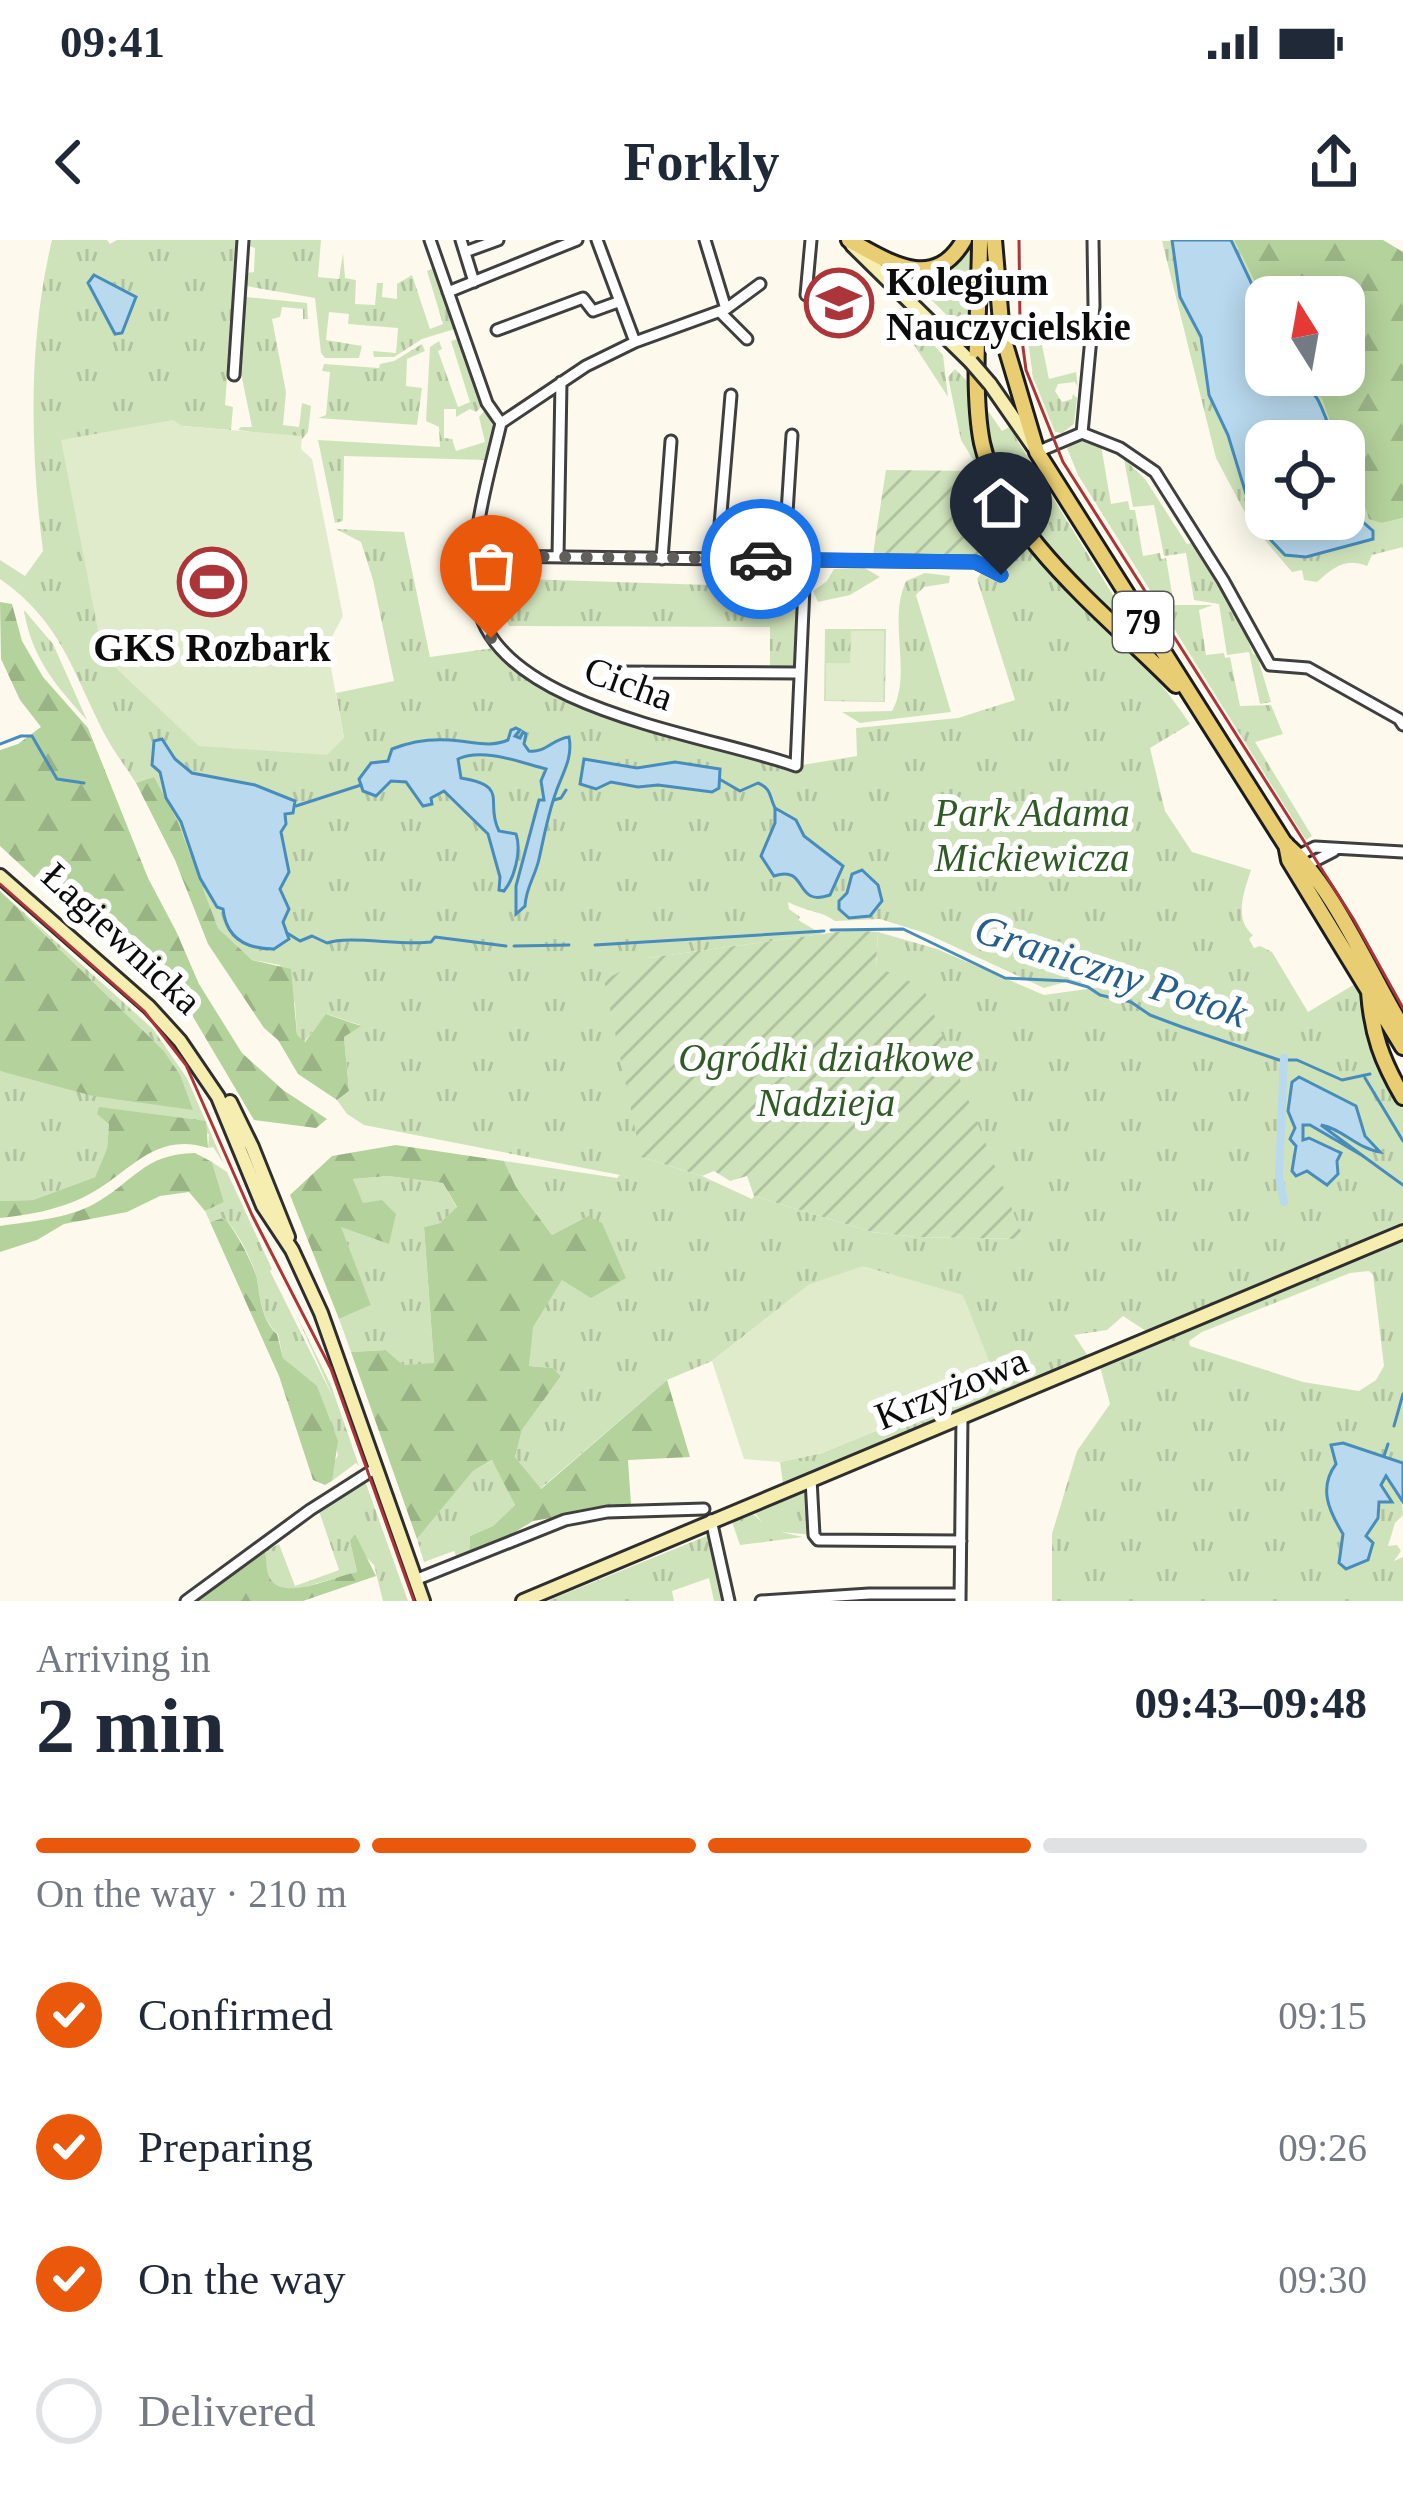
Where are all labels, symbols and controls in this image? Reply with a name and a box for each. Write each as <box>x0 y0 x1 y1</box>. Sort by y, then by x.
text: 09:41 <box>60 17 165 67</box>
icon: back <box>36 129 102 195</box>
icon: share <box>1301 129 1367 195</box>
text: Forkly <box>624 132 780 192</box>
place label: Kolegium Nauczycielskie <box>886 260 1131 349</box>
school or university icon: Kolegium Nauczycielskie <box>804 268 874 338</box>
north arrow <box>1245 276 1365 396</box>
map controls <box>1245 276 1365 540</box>
button: locate <box>1245 420 1365 540</box>
pin <box>950 452 1052 575</box>
icon: home <box>968 470 1034 536</box>
courier <box>701 499 821 619</box>
pin <box>440 515 542 638</box>
icon: car <box>728 526 794 592</box>
icon: bag <box>458 533 524 599</box>
sports icon: GKS Rozbark <box>177 547 247 617</box>
road number: 79 <box>1113 592 1173 652</box>
place label: GKS Rozbark <box>93 626 331 669</box>
street label: Cicha <box>579 647 679 719</box>
park label: Park Adama Mickiewicza <box>933 791 1130 879</box>
street label: Łagiewnicka <box>33 854 210 1023</box>
water label: Graniczny Potok <box>969 905 1254 1037</box>
park label: Ogródki działkowe Nadzieja <box>678 1036 974 1125</box>
street label: Krzyżowa <box>869 1338 1034 1439</box>
text: Arriving in <box>36 1637 210 1680</box>
text: 09:43–09:48 <box>1135 1678 1367 1728</box>
text: 2 min <box>36 1682 225 1769</box>
text: On the way · 210 m <box>36 1872 347 1915</box>
icon: check <box>36 1982 102 2048</box>
text: Confirmed <box>138 1990 333 2040</box>
text: 09:15 <box>1278 1994 1367 2037</box>
icon: check <box>36 2114 102 2180</box>
text: Preparing <box>138 2122 313 2172</box>
text: 09:26 <box>1278 2126 1367 2169</box>
icon: check <box>36 2246 102 2312</box>
text: On the way <box>138 2254 345 2304</box>
text: 09:30 <box>1278 2258 1367 2301</box>
text: Delivered <box>138 2386 315 2436</box>

